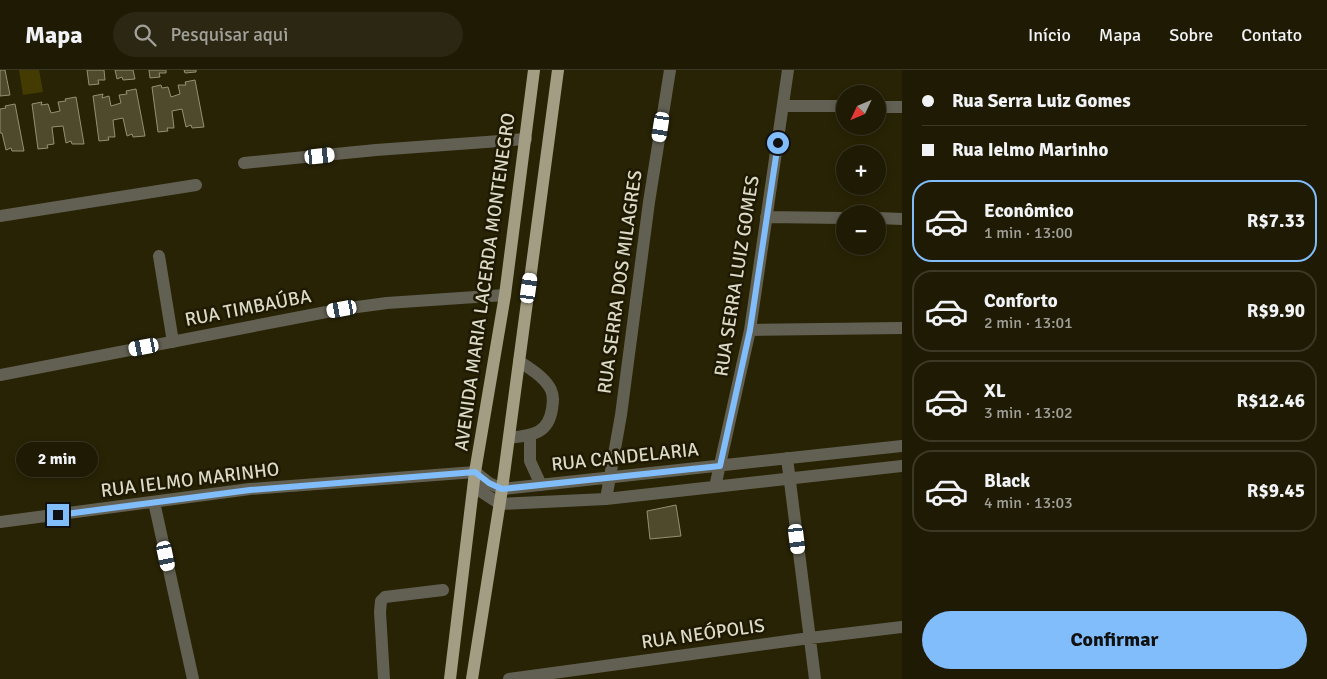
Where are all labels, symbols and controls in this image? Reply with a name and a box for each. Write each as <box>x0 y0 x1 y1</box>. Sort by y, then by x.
search box <box>113 12 463 57</box>
text: Mapa <box>25 20 83 50</box>
icon: search <box>131 21 159 49</box>
text: Pesquisar aqui <box>171 23 288 47</box>
text: Início <box>1028 24 1071 46</box>
text: Mapa <box>1099 24 1141 46</box>
text: Sobre <box>1169 24 1213 46</box>
text: Contato <box>1241 24 1302 46</box>
north arrow <box>836 85 886 135</box>
map controls <box>836 85 886 255</box>
text: Rua Serra Luiz Gomes <box>952 89 1131 113</box>
street label: AVENIDA MARIA LACERDA MONTENEGRO <box>449 111 521 453</box>
car <box>651 111 670 143</box>
route start <box>767 132 789 154</box>
text: Rua Ielmo Marinho <box>952 138 1108 162</box>
button: + <box>836 145 886 195</box>
car <box>304 147 335 165</box>
street label: RUA SERRA DOS MILAGRES <box>592 169 648 395</box>
street label: RUA SERRA LUIZ GOMES <box>709 174 765 378</box>
icon: car <box>924 199 969 244</box>
text: Econômico <box>984 199 1074 223</box>
button: − <box>836 205 886 255</box>
text: R$7.33 <box>1247 209 1305 233</box>
text: 1 min · 13:00 <box>984 223 1073 243</box>
car <box>519 272 538 304</box>
street label: RUA TIMBAÚBA <box>183 284 314 332</box>
icon: car <box>924 289 969 334</box>
text: Conforto <box>984 289 1058 313</box>
car <box>325 299 358 319</box>
text: R$9.90 <box>1247 299 1305 323</box>
text: 2 min · 13:01 <box>984 313 1073 333</box>
car <box>127 337 160 357</box>
icon: car <box>924 379 969 424</box>
text: XL <box>984 379 1006 403</box>
text: R$12.46 <box>1237 389 1305 413</box>
text: 3 min · 13:02 <box>984 403 1073 423</box>
street label: RUA CANDELARIA <box>550 437 700 477</box>
callout: 2 min <box>17 442 99 478</box>
text: 2 min <box>38 449 76 469</box>
street label: RUA IELMO MARINHO <box>99 457 281 503</box>
icon: car <box>924 469 969 514</box>
text: Black <box>984 469 1030 493</box>
text: R$9.45 <box>1247 479 1305 503</box>
text: 4 min · 13:03 <box>984 493 1073 513</box>
route end <box>47 504 69 526</box>
car <box>787 523 806 555</box>
car <box>155 540 176 572</box>
button: Confirmar <box>922 611 1307 669</box>
street label: RUA NEÓPOLIS <box>640 613 766 655</box>

